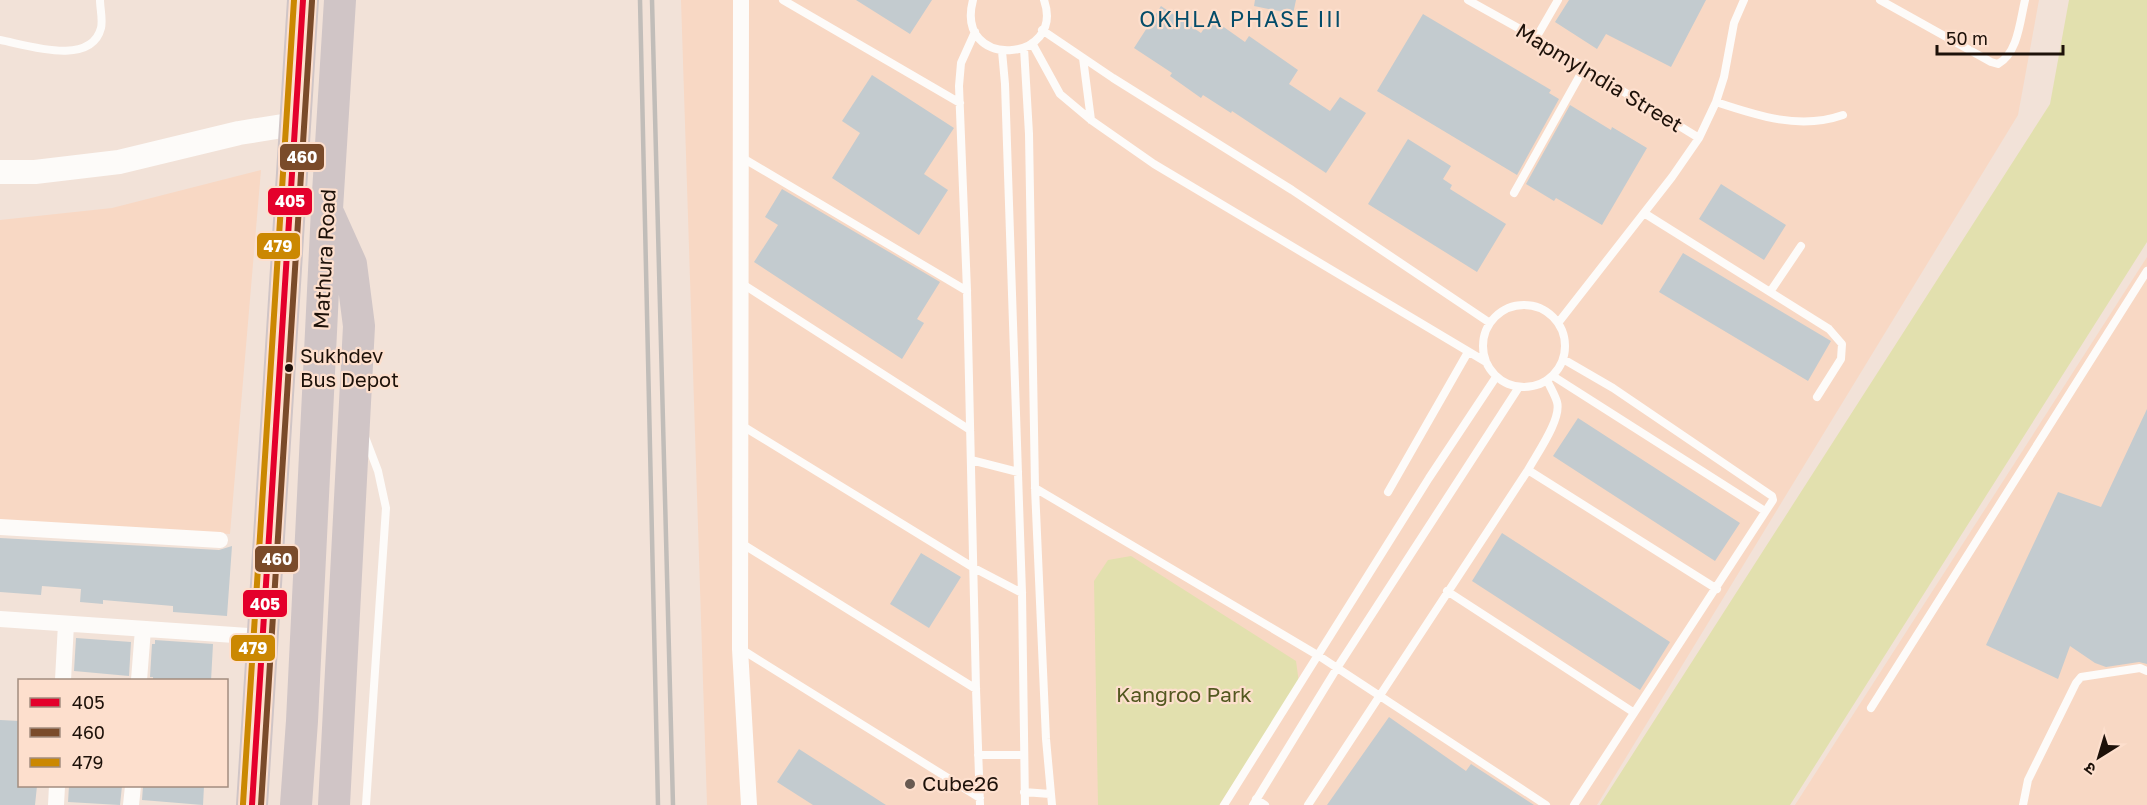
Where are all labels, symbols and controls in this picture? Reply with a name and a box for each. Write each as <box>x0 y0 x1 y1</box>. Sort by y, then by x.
district label: OKHLA PHASE III <box>1139 5 1343 32</box>
street label: MapmyIndia Street <box>1511 17 1688 137</box>
scale bar <box>1937 18 2063 56</box>
text: 50 m <box>1946 27 1988 49</box>
line badge: 460 <box>279 143 325 171</box>
text: 460 <box>287 147 317 167</box>
line badge: 405 <box>267 187 313 216</box>
street label: Mathura Road <box>307 188 341 330</box>
text: 405 <box>275 191 305 211</box>
line badge: 479 <box>256 232 301 260</box>
text: 479 <box>264 236 292 256</box>
place label: Sukhdev Bus Depot <box>300 343 399 391</box>
marker: Sukhdev Bus Depot <box>283 362 295 374</box>
line badge: 460 <box>254 545 299 573</box>
text: 460 <box>262 549 292 569</box>
line badge: 405 <box>242 589 288 618</box>
text: 405 <box>250 594 280 614</box>
line badge: 479 <box>230 634 276 662</box>
text: 479 <box>239 638 267 658</box>
legend <box>18 679 228 787</box>
park label: Kangroo Park <box>1116 681 1252 707</box>
text: 405 <box>72 691 105 713</box>
text: 460 <box>72 721 105 743</box>
north arrow <box>2069 727 2129 787</box>
text: 479 <box>72 751 103 773</box>
text: उ <box>2080 758 2100 780</box>
place label: Cube26 <box>922 770 999 796</box>
marker: Cube26 <box>903 777 917 791</box>

